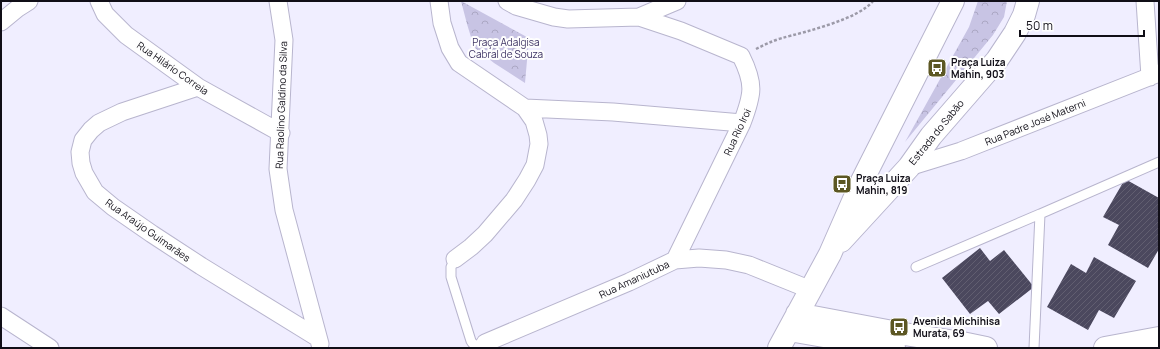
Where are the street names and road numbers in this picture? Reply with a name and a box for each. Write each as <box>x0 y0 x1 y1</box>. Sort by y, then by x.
street label: Rua Hilário Correia <box>134 38 212 98</box>
street label: Rua Raolino Galdino da Silva <box>272 41 290 169</box>
street label: Rua Padre José Materni <box>983 95 1087 149</box>
street label: Estrada do Sabão <box>905 96 967 168</box>
street label: Rua Rio Iroi <box>720 106 754 158</box>
street label: Rua Araújo Guimarães <box>103 195 193 265</box>
street label: Rua Amaniutuba <box>597 257 671 301</box>

